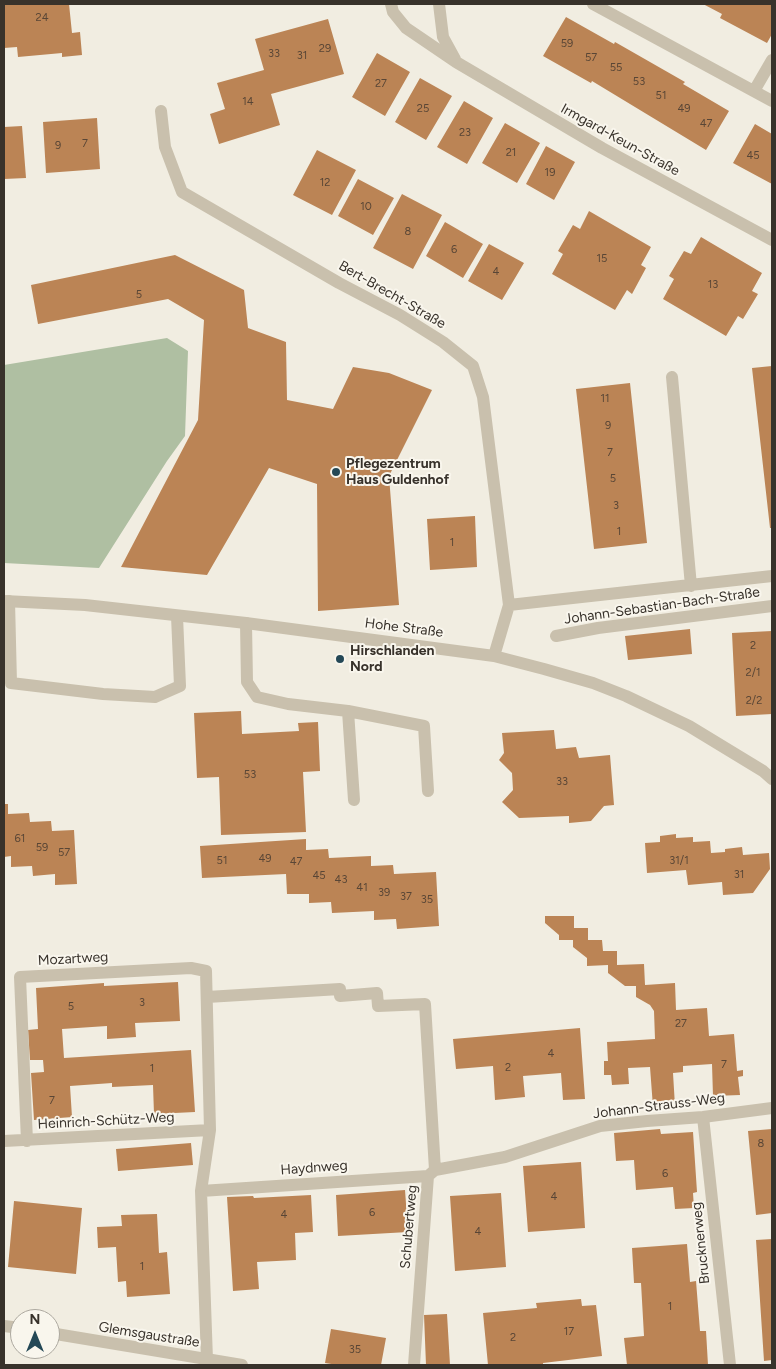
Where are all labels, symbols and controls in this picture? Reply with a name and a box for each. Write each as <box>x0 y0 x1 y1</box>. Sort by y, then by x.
house number: 24 <box>36 11 48 25</box>
house number: 59 <box>561 37 573 51</box>
house number: 29 <box>319 42 331 56</box>
house number: 33 <box>268 47 280 61</box>
house number: 31 <box>297 49 307 63</box>
house number: 57 <box>585 51 597 65</box>
house number: 55 <box>610 61 622 75</box>
house number: 53 <box>633 75 645 89</box>
house number: 27 <box>375 77 387 91</box>
house number: 51 <box>656 89 666 103</box>
house number: 14 <box>242 95 254 109</box>
street label: Irmgard-Keun-Straße <box>558 100 682 180</box>
house number: 25 <box>417 102 429 116</box>
house number: 49 <box>677 102 691 116</box>
house number: 47 <box>700 117 712 131</box>
house number: 23 <box>459 126 471 140</box>
house number: 7 <box>82 137 88 151</box>
house number: 9 <box>55 139 61 153</box>
house number: 21 <box>506 146 516 160</box>
house number: 45 <box>746 149 760 163</box>
house number: 19 <box>545 166 555 180</box>
house number: 12 <box>320 176 330 190</box>
house number: 10 <box>360 200 372 214</box>
house number: 8 <box>405 225 411 239</box>
house number: 6 <box>451 243 457 257</box>
house number: 15 <box>597 252 607 266</box>
street label: Bert-Brecht-Straße <box>335 258 449 332</box>
house number: 4 <box>493 265 499 279</box>
house number: 13 <box>708 278 718 292</box>
house number: 5 <box>136 288 142 302</box>
house number: 11 <box>600 392 610 406</box>
house number: 9 <box>605 419 611 433</box>
house number: 7 <box>607 446 613 460</box>
place label: Pflegezentrum Haus Guldenhof <box>346 456 449 488</box>
marker: Pflegezentrum Haus Guldenhof <box>330 466 342 478</box>
house number: 5 <box>610 472 616 486</box>
house number: 3 <box>613 499 619 513</box>
house number: 1 <box>617 525 621 539</box>
house number: 1 <box>450 536 454 550</box>
street label: Johann-Sebastian-Bach-Straße <box>563 584 761 628</box>
street label: Hohe Straße <box>364 615 444 641</box>
house number: 2 <box>750 639 756 653</box>
place label: Hirschlanden Nord <box>350 643 435 676</box>
marker: Hirschlanden Nord <box>334 653 346 665</box>
house number: 2/1 <box>746 666 760 680</box>
house number: 2/2 <box>746 694 762 708</box>
house number: 53 <box>244 768 256 782</box>
house number: 33 <box>556 775 568 789</box>
house number: 61 <box>15 832 25 846</box>
house number: 59 <box>36 841 48 855</box>
house number: 57 <box>58 846 70 860</box>
house number: 49 <box>258 852 272 866</box>
house number: 51 <box>217 854 227 868</box>
house number: 31/1 <box>669 854 689 868</box>
house number: 47 <box>290 855 302 869</box>
house number: 31 <box>734 868 744 882</box>
house number: 45 <box>312 869 326 883</box>
house number: 43 <box>335 873 347 887</box>
house number: 41 <box>356 881 368 895</box>
house number: 39 <box>378 886 390 900</box>
house number: 37 <box>400 890 412 904</box>
house number: 35 <box>421 893 433 907</box>
street label: Mozartweg <box>37 949 109 969</box>
house number: 3 <box>139 996 145 1010</box>
house number: 5 <box>68 1000 74 1014</box>
house number: 27 <box>675 1017 687 1031</box>
house number: 4 <box>548 1047 554 1061</box>
house number: 7 <box>721 1058 727 1072</box>
house number: 2 <box>505 1061 511 1075</box>
house number: 1 <box>150 1062 154 1076</box>
street label: Johann-Strauss-Weg <box>592 1090 726 1122</box>
house number: 7 <box>49 1094 55 1108</box>
street label: Heinrich-Schütz-Weg <box>37 1109 175 1133</box>
house number: 8 <box>758 1137 764 1151</box>
street label: Haydnweg <box>280 1157 348 1179</box>
house number: 6 <box>662 1167 668 1181</box>
street label: Schubertweg <box>397 1184 421 1270</box>
house number: 4 <box>551 1190 557 1204</box>
street label: Brucknerweg <box>688 1201 714 1285</box>
house number: 6 <box>369 1206 375 1220</box>
house number: 4 <box>281 1208 287 1222</box>
house number: 4 <box>475 1225 481 1239</box>
house number: 1 <box>140 1260 144 1274</box>
house number: 1 <box>668 1300 672 1314</box>
north arrow <box>10 1309 60 1359</box>
text: N <box>30 1311 40 1328</box>
street label: Glemsgaustraße <box>97 1319 201 1351</box>
house number: 17 <box>564 1325 574 1339</box>
house number: 2 <box>510 1331 516 1345</box>
house number: 35 <box>349 1343 361 1357</box>

